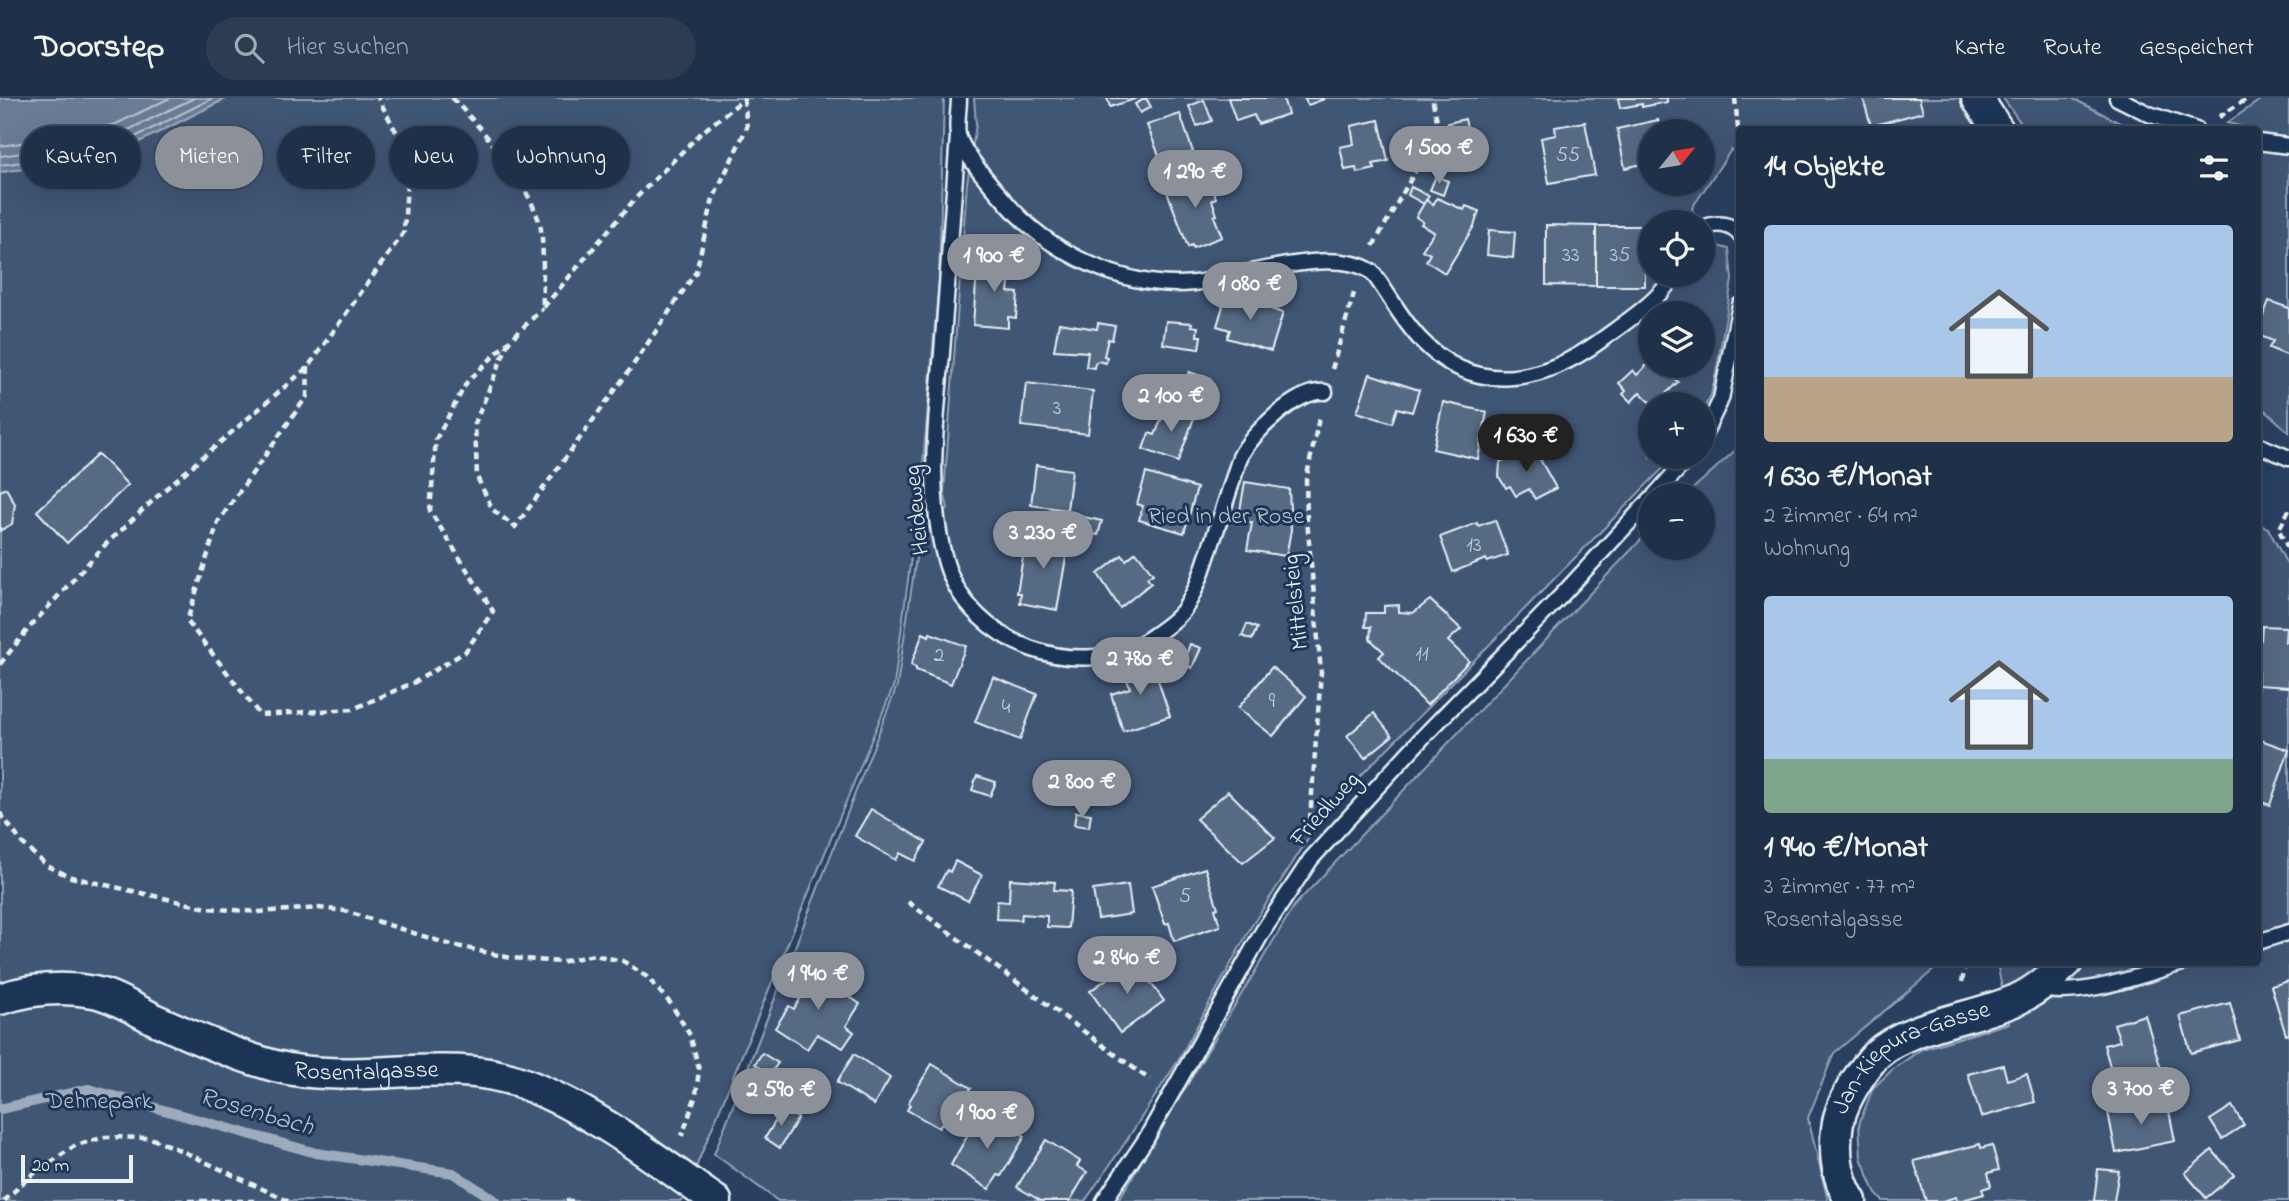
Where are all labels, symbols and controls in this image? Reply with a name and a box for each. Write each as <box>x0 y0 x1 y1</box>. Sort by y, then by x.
search box <box>206 17 696 80</box>
text: Doorstep <box>35 24 164 72</box>
icon: search <box>230 29 268 67</box>
text: Hier suchen <box>286 29 409 67</box>
text: Karte <box>1954 31 2005 66</box>
text: Route <box>2043 31 2102 66</box>
text: Gespeichert <box>2140 31 2254 66</box>
north arrow <box>1638 119 1715 196</box>
map controls <box>1638 119 1715 560</box>
chip: Kaufen <box>21 126 141 189</box>
chip: Mieten <box>155 126 263 189</box>
chip: Filter <box>277 126 375 189</box>
chip: Neu <box>389 126 478 189</box>
chip: Wohnung <box>492 126 630 189</box>
pin: 1 500 € <box>1374 126 1504 186</box>
text: 1 500 € <box>1405 132 1473 165</box>
house number: 55 <box>1556 141 1580 171</box>
text: 14 Objekte <box>1764 146 1884 190</box>
icon: filters <box>2195 149 2233 187</box>
pin: 1 290 € <box>1130 150 1260 210</box>
text: 1 290 € <box>1163 156 1227 189</box>
button: locate <box>1638 210 1715 287</box>
pin: 1 900 € <box>929 234 1059 294</box>
text: 1 900 € <box>963 240 1025 273</box>
house number: 33 <box>1562 241 1580 271</box>
house number: 35 <box>1610 241 1630 271</box>
pin: 1 080 € <box>1185 262 1315 322</box>
text: 1 080 € <box>1218 268 1282 301</box>
icon: home <box>1936 271 2062 397</box>
button: layers <box>1638 301 1715 378</box>
pin: 2 100 € <box>1106 374 1236 434</box>
text: 2 100 € <box>1138 380 1204 413</box>
button: + <box>1638 392 1715 469</box>
house number: 3 <box>1053 394 1061 424</box>
pin: 1 630 € <box>1461 414 1591 474</box>
text: 1 630 € <box>1494 420 1558 453</box>
text: 1 630 €/Monat <box>1764 456 1932 500</box>
street label: Heideweg <box>896 463 940 557</box>
button: − <box>1638 483 1715 560</box>
park label: Ried in der Rose <box>1148 500 1304 535</box>
text: 2 Zimmer · 64 m² <box>1764 500 1918 533</box>
pin: 3 230 € <box>978 512 1108 571</box>
text: 3 230 € <box>1009 517 1077 550</box>
house number: 13 <box>1466 531 1482 561</box>
text: Wohnung <box>1764 533 1850 566</box>
street label: Mittelsteig <box>1275 552 1319 652</box>
pin: 2 780 € <box>1075 638 1205 697</box>
house number: 11 <box>1415 640 1429 670</box>
house number: 2 <box>934 641 944 671</box>
icon: home <box>1936 642 2062 768</box>
text: 2 780 € <box>1107 643 1174 676</box>
house number: 9 <box>1269 687 1276 717</box>
house number: 4 <box>1002 693 1011 723</box>
pin: 2 800 € <box>1017 760 1147 820</box>
street label: Friedlweg <box>1282 764 1369 856</box>
text: 2 800 € <box>1048 766 1116 799</box>
text: 1 940 €/Monat <box>1764 827 1928 871</box>
text: 3 Zimmer · 77 m² <box>1764 871 1915 904</box>
house number: 5 <box>1179 882 1191 912</box>
text: Rosentalgasse <box>1764 904 1903 937</box>
pin: 2 840 € <box>1062 936 1192 996</box>
text: 2 840 € <box>1094 942 1161 975</box>
pin: 1 940 € <box>753 953 883 1012</box>
text: 1 940 € <box>787 958 849 991</box>
street label: Jan-Kiepura-Gasse <box>1824 993 1995 1119</box>
street label: Rosentalgasse <box>292 1053 439 1091</box>
pin: 2 590 € <box>716 1068 846 1128</box>
pin: 3 700 € <box>2076 1068 2206 1127</box>
text: 3 700 € <box>2108 1073 2174 1106</box>
text: 2 590 € <box>747 1074 815 1107</box>
water label: Rosenbach <box>194 1079 318 1148</box>
park label: Dehnepark <box>45 1085 153 1120</box>
pin: 1 900 € <box>922 1091 1052 1151</box>
text: 1 900 € <box>956 1097 1018 1130</box>
scale bar <box>21 1152 133 1184</box>
text: 20 m <box>32 1153 69 1180</box>

